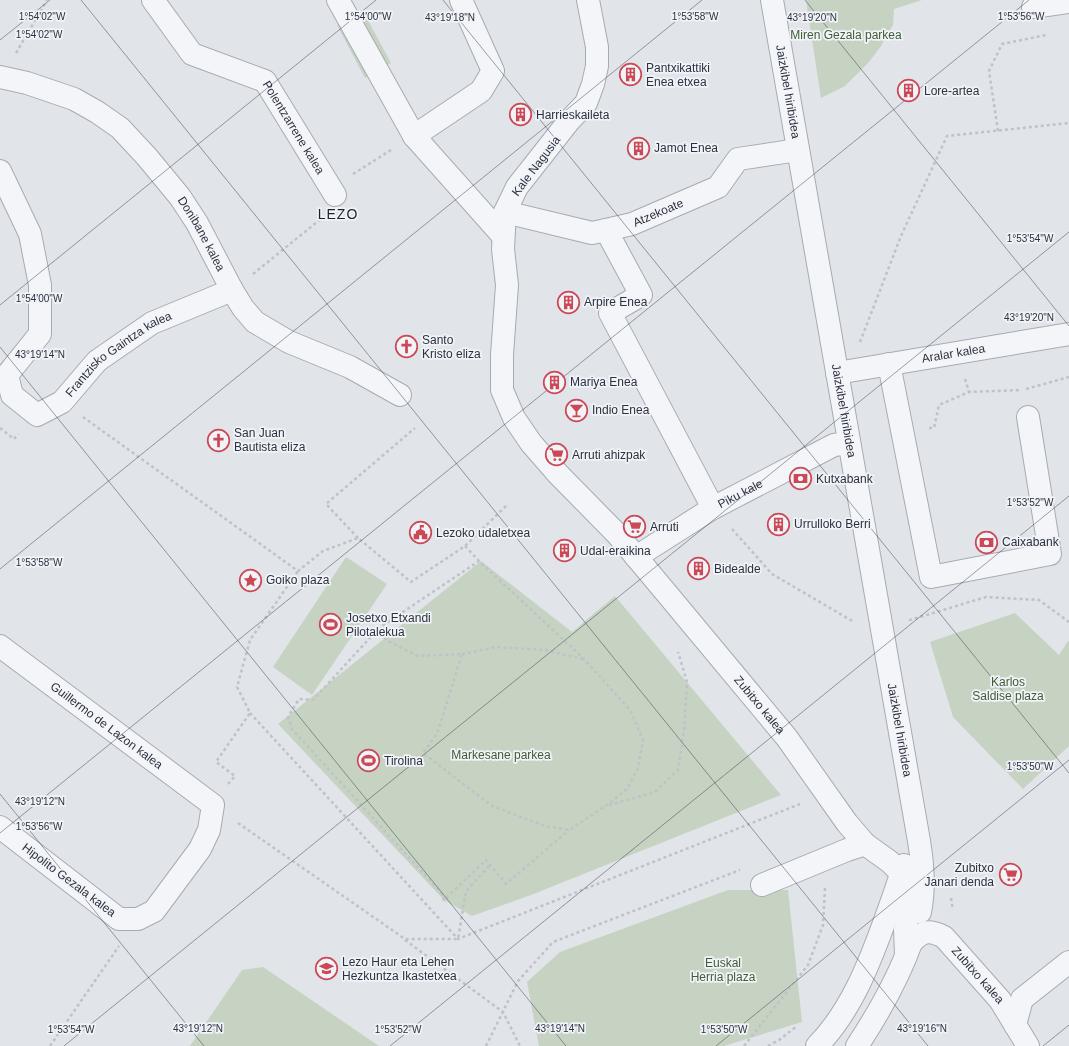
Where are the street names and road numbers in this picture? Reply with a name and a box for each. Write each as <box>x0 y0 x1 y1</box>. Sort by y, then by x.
street label: Jaizkibel hiribidea <box>773 44 803 140</box>
street label: Polentzarrene kalea <box>260 78 328 177</box>
street label: Kale Nagusia <box>509 133 563 199</box>
street label: Donibane kalea <box>175 194 228 274</box>
street label: Atzekoate <box>631 196 686 230</box>
street label: Frantzisko Gaintza kalea <box>63 309 174 400</box>
street label: Aralar kalea <box>921 341 986 366</box>
street label: Jaizkibel hiribidea <box>829 363 859 459</box>
street label: Piku kale <box>715 476 765 511</box>
street label: Zubitxo kalea <box>731 673 788 737</box>
street label: Guillermo de Lazon kalea <box>48 679 166 772</box>
street label: Jaizkibel hiribidea <box>885 682 915 778</box>
street label: Hipolito Gezala kalea <box>20 840 119 920</box>
street label: Zubitxo kalea <box>949 944 1007 1007</box>

